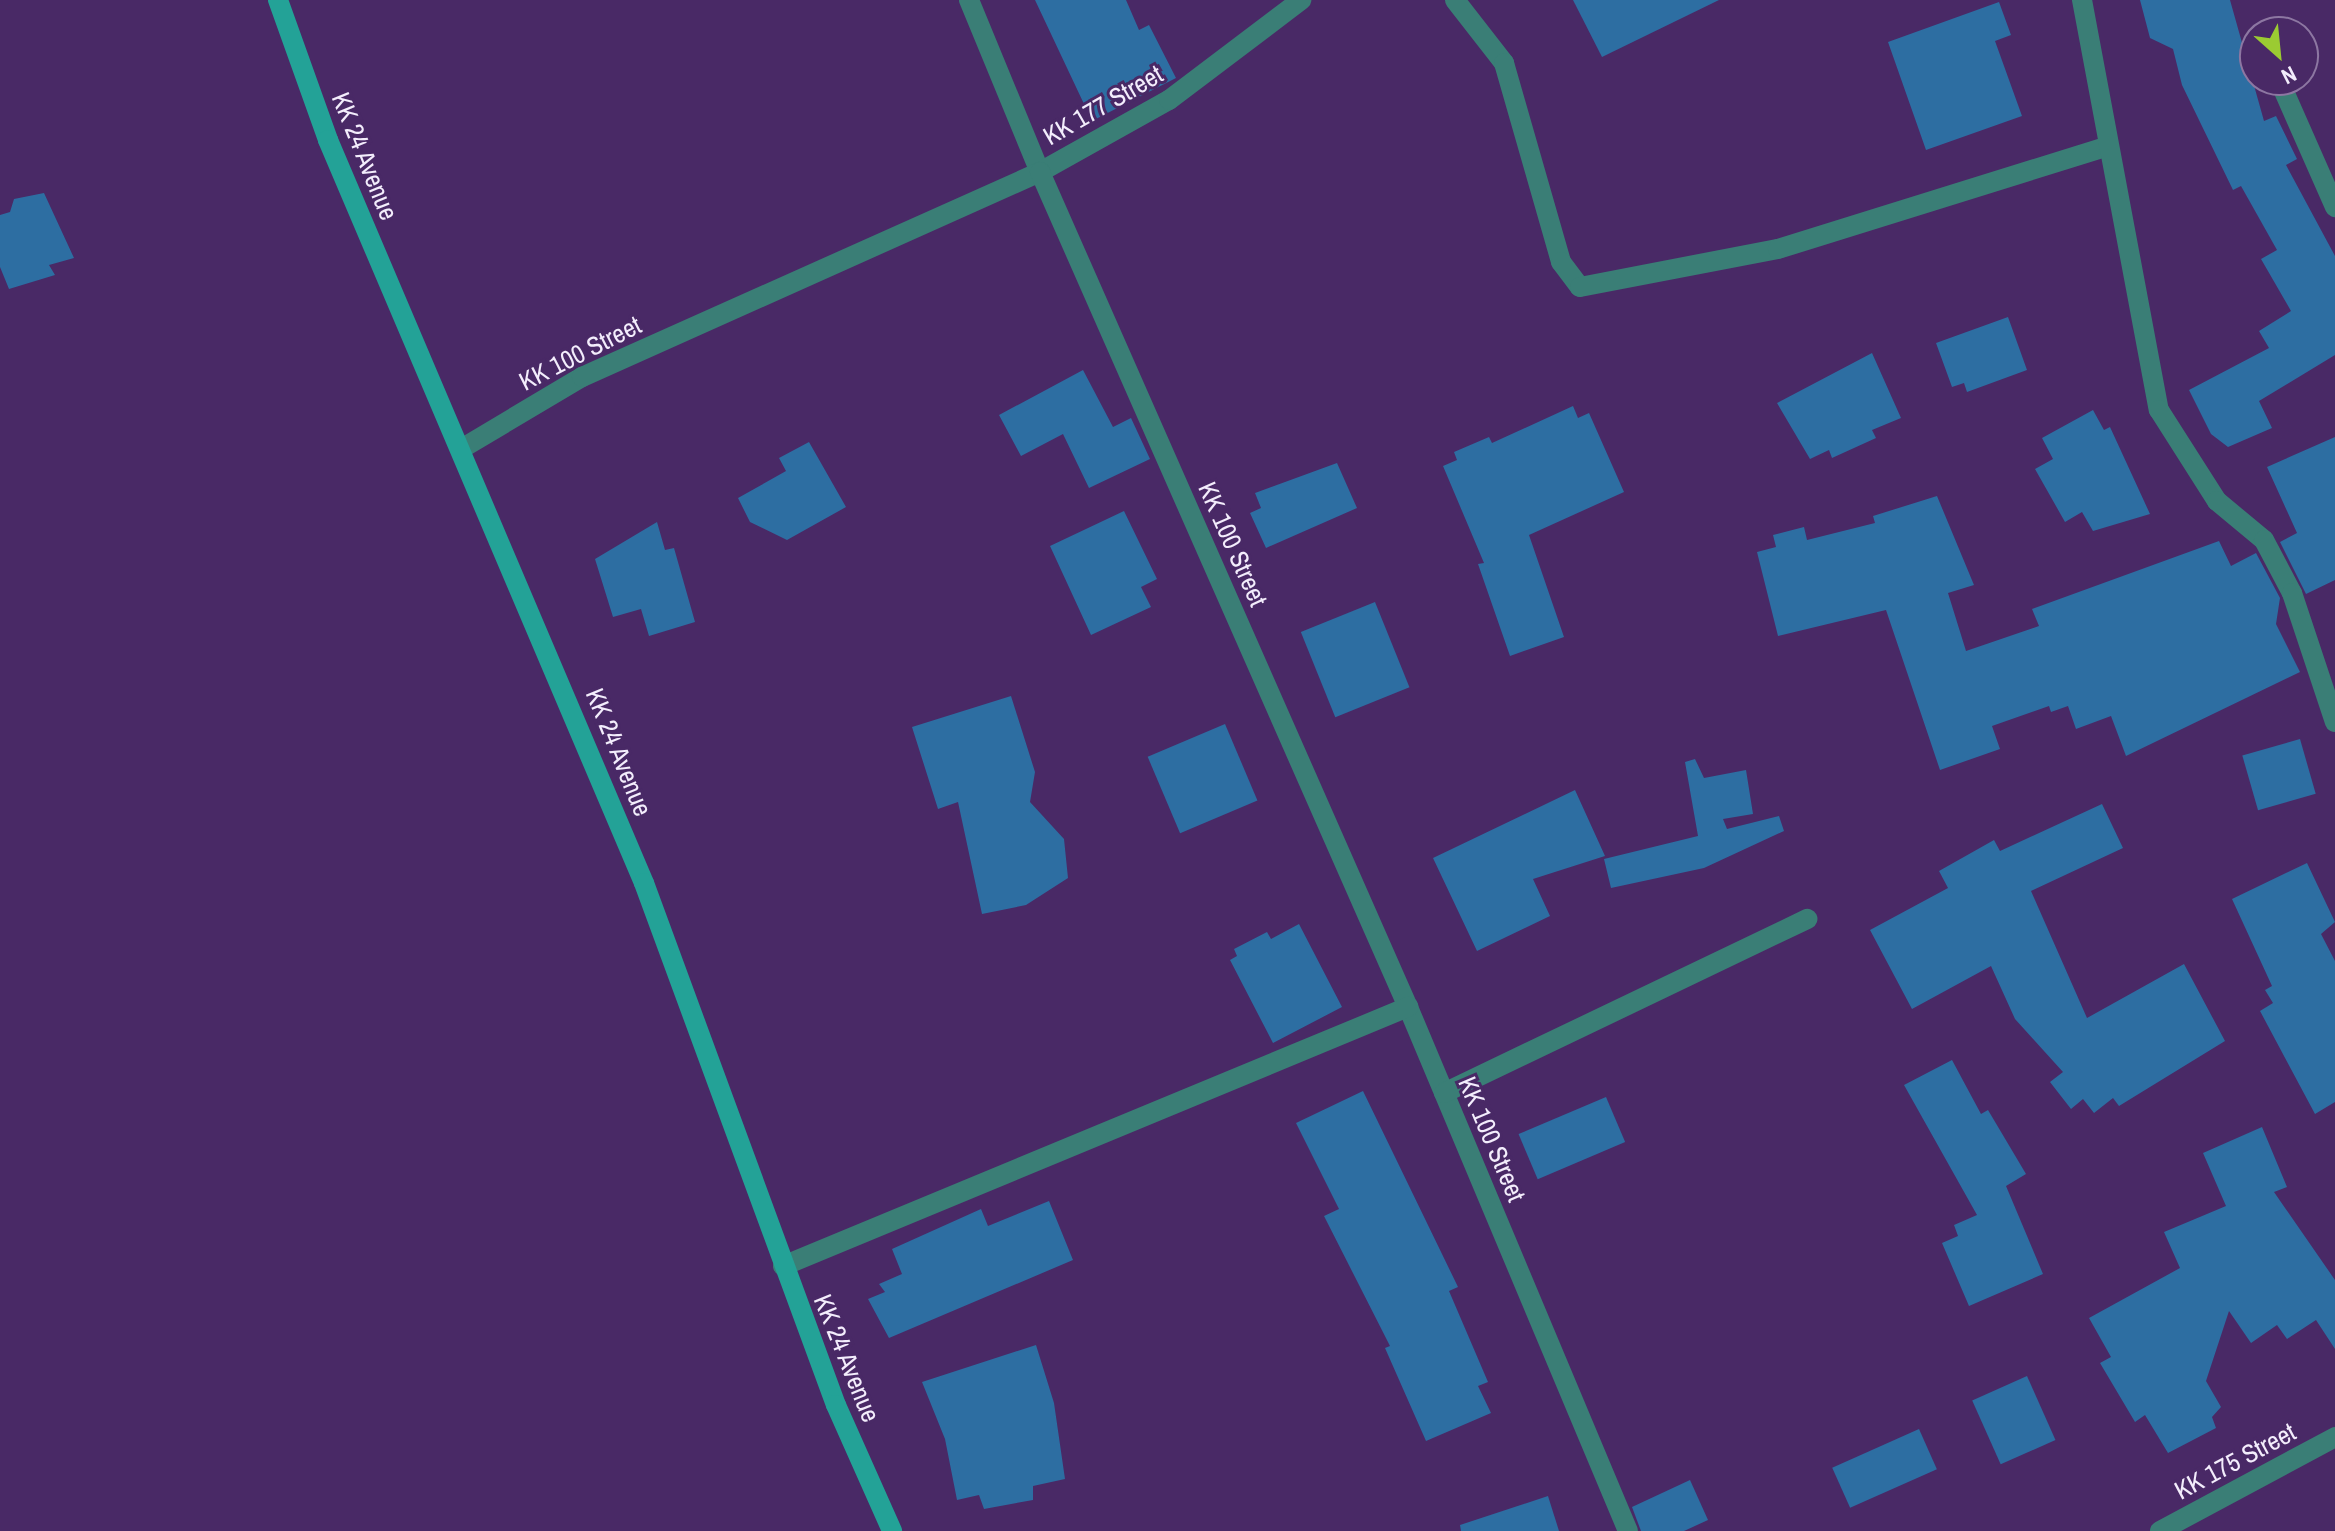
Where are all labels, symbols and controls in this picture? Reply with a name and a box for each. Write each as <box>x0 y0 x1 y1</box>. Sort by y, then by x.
north arrow <box>2239 16 2319 96</box>
street label: KK 177 Street <box>1038 58 1168 152</box>
text: N <box>2276 59 2302 92</box>
street label: KK 24 Avenue <box>325 87 405 225</box>
street label: KK 100 Street <box>514 309 646 397</box>
street label: KK 100 Street <box>1192 477 1274 611</box>
street label: KK 24 Avenue <box>579 683 659 821</box>
street label: KK 100 Street <box>1452 1072 1532 1206</box>
street label: KK 24 Avenue <box>807 1289 887 1427</box>
street label: KK 175 Street <box>2169 1416 2301 1506</box>

